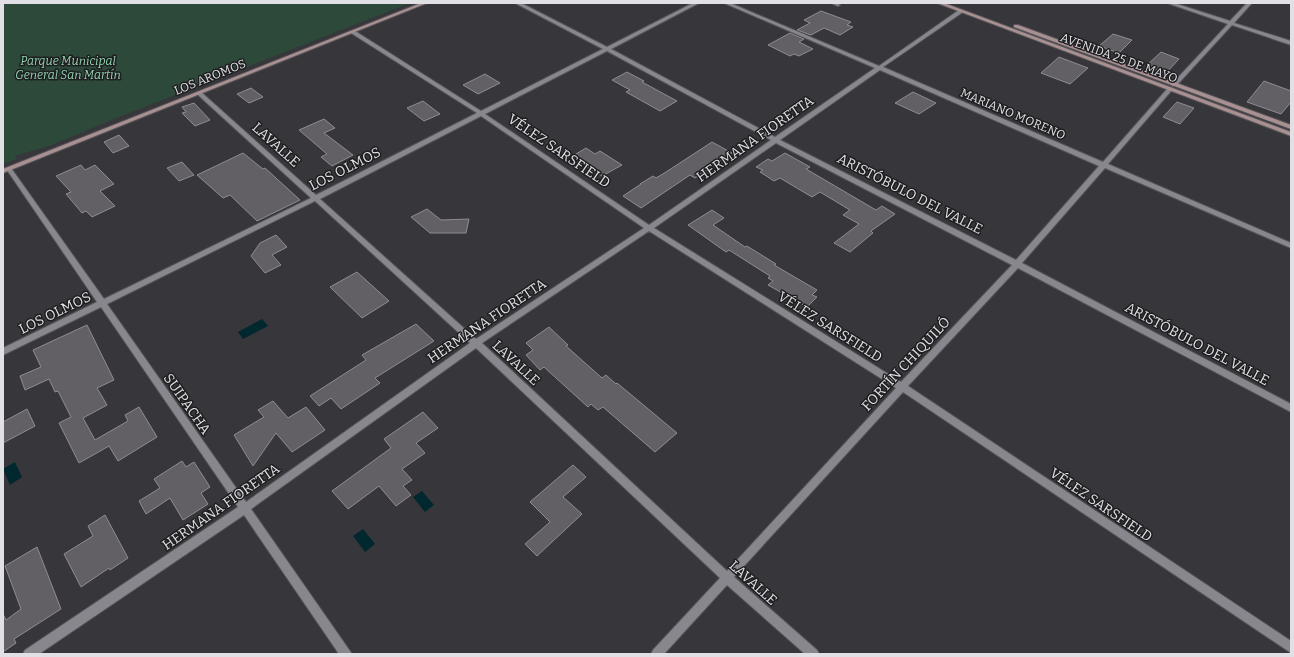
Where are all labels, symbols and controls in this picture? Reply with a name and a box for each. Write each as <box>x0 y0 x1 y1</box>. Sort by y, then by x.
street label: AVENIDA 25 DE MAYO <box>1059 30 1180 86</box>
park label: Parque Municipal General San Martín <box>15 54 121 82</box>
street label: LOS AROMOS <box>172 56 248 98</box>
street label: MARIANO MORENO <box>958 86 1068 142</box>
street label: HERMANA FIORETTA <box>693 92 817 186</box>
street label: VÉLEZ SARSFIELD <box>505 110 614 192</box>
street label: LAVALLE <box>249 119 303 171</box>
street label: LOS OLMOS <box>306 144 384 194</box>
street label: ARISTÓBULO DEL VALLE <box>834 149 986 238</box>
street label: HERMANA FIORETTA <box>425 275 549 367</box>
street label: VÉLEZ SARSFIELD <box>775 287 886 366</box>
street label: LOS OLMOS <box>16 288 94 338</box>
street label: ARISTÓBULO DEL VALLE <box>1122 298 1272 389</box>
street label: FORTÍN CHIQUILÓ <box>857 313 954 414</box>
street label: LAVALLE <box>489 337 543 389</box>
street label: SUIPACHA <box>160 370 214 438</box>
street label: HERMANA FIORETTA <box>159 460 283 554</box>
street label: VÉLEZ SARSFIELD <box>1047 464 1156 546</box>
street label: LAVALLE <box>726 557 780 609</box>

